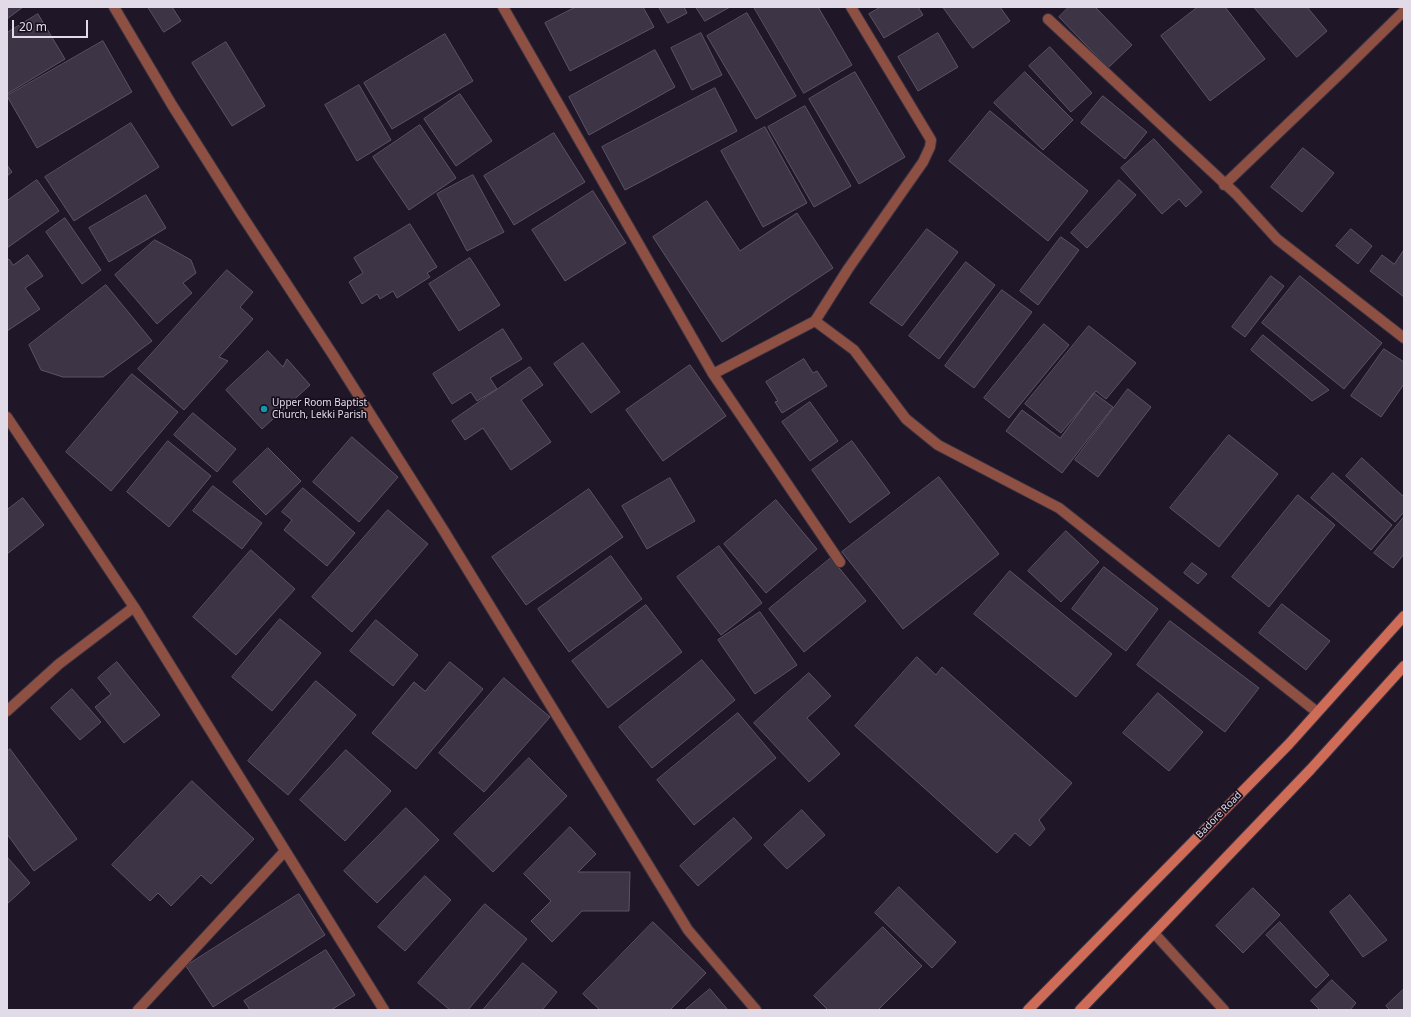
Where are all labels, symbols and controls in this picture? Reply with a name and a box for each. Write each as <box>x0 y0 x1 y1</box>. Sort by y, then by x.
scale bar <box>14 12 90 38</box>
text: 20 m <box>19 18 47 35</box>
place label: Upper Room Baptist Church, Lekki Parish <box>272 397 367 420</box>
marker: Upper Room Baptist Church, Lekki Parish <box>259 404 269 414</box>
street label: Badore Road <box>1194 789 1244 841</box>

